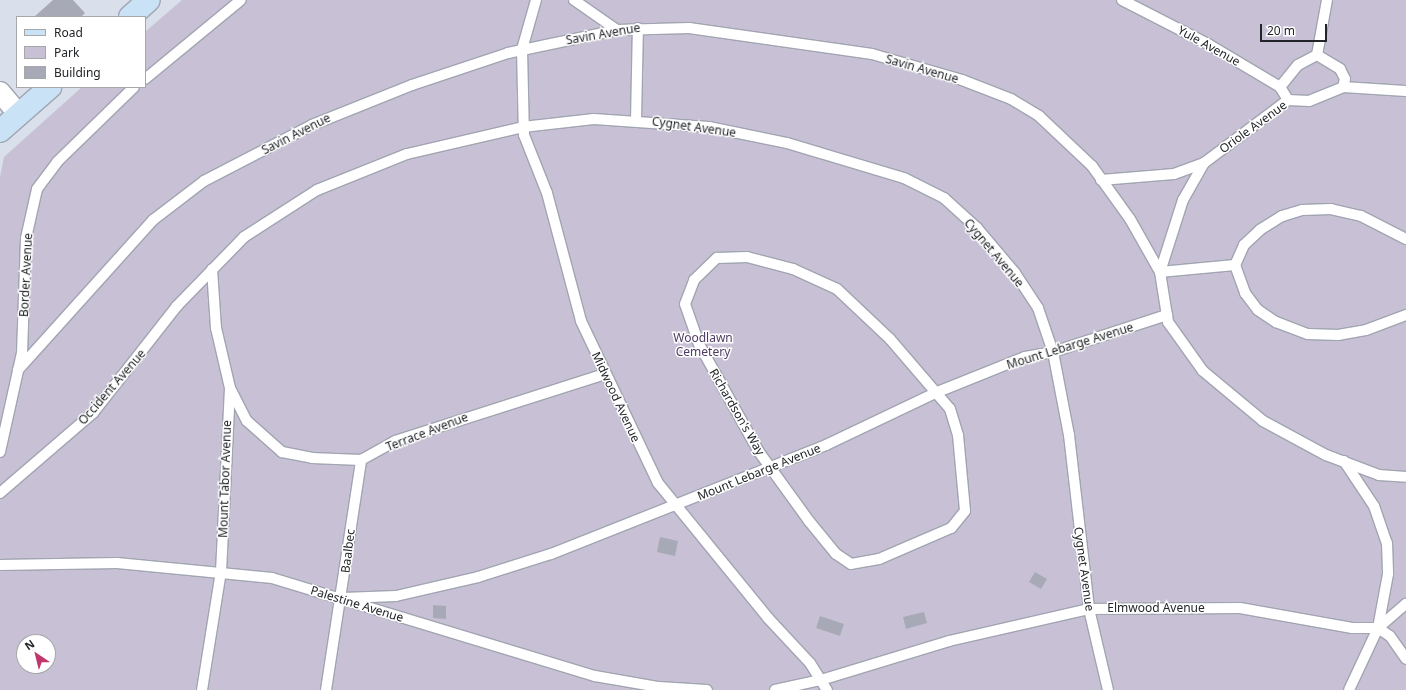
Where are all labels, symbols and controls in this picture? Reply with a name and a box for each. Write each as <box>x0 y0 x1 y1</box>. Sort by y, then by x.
legend <box>16 16 146 88</box>
scale bar <box>1262 16 1329 42</box>
street label: Savin Avenue <box>565 20 641 48</box>
text: 20 m <box>1267 22 1295 39</box>
street label: Yule Avenue <box>1175 23 1243 69</box>
text: Road <box>54 24 83 41</box>
text: Park <box>54 44 79 61</box>
street label: Savin Avenue <box>884 52 960 86</box>
text: Building <box>54 64 101 81</box>
street label: Oriole Avenue <box>1216 98 1290 156</box>
street label: Savin Avenue <box>259 111 333 157</box>
street label: Cygnet Avenue <box>651 114 737 140</box>
street label: Cygnet Avenue <box>961 216 1027 290</box>
street label: Border Avenue <box>17 233 35 317</box>
street label: Mount Lebarge Avenue <box>1005 320 1135 372</box>
park label: Woodlawn Cemetery <box>673 331 733 359</box>
street label: Occident Avenue <box>75 346 149 428</box>
street label: Midwood Avenue <box>589 350 643 444</box>
street label: Richardson's Way <box>706 366 768 458</box>
street label: Terrace Avenue <box>384 410 470 454</box>
street label: Mount Tabor Avenue <box>216 420 234 538</box>
street label: Mount Lebarge Avenue <box>695 441 823 503</box>
street label: Cygnet Avenue <box>1071 526 1097 612</box>
street label: Baalbec <box>338 528 358 574</box>
street label: Palestine Avenue <box>309 583 405 625</box>
street label: Elmwood Avenue <box>1107 601 1205 615</box>
north arrow <box>16 634 56 674</box>
text: N <box>21 636 37 653</box>

